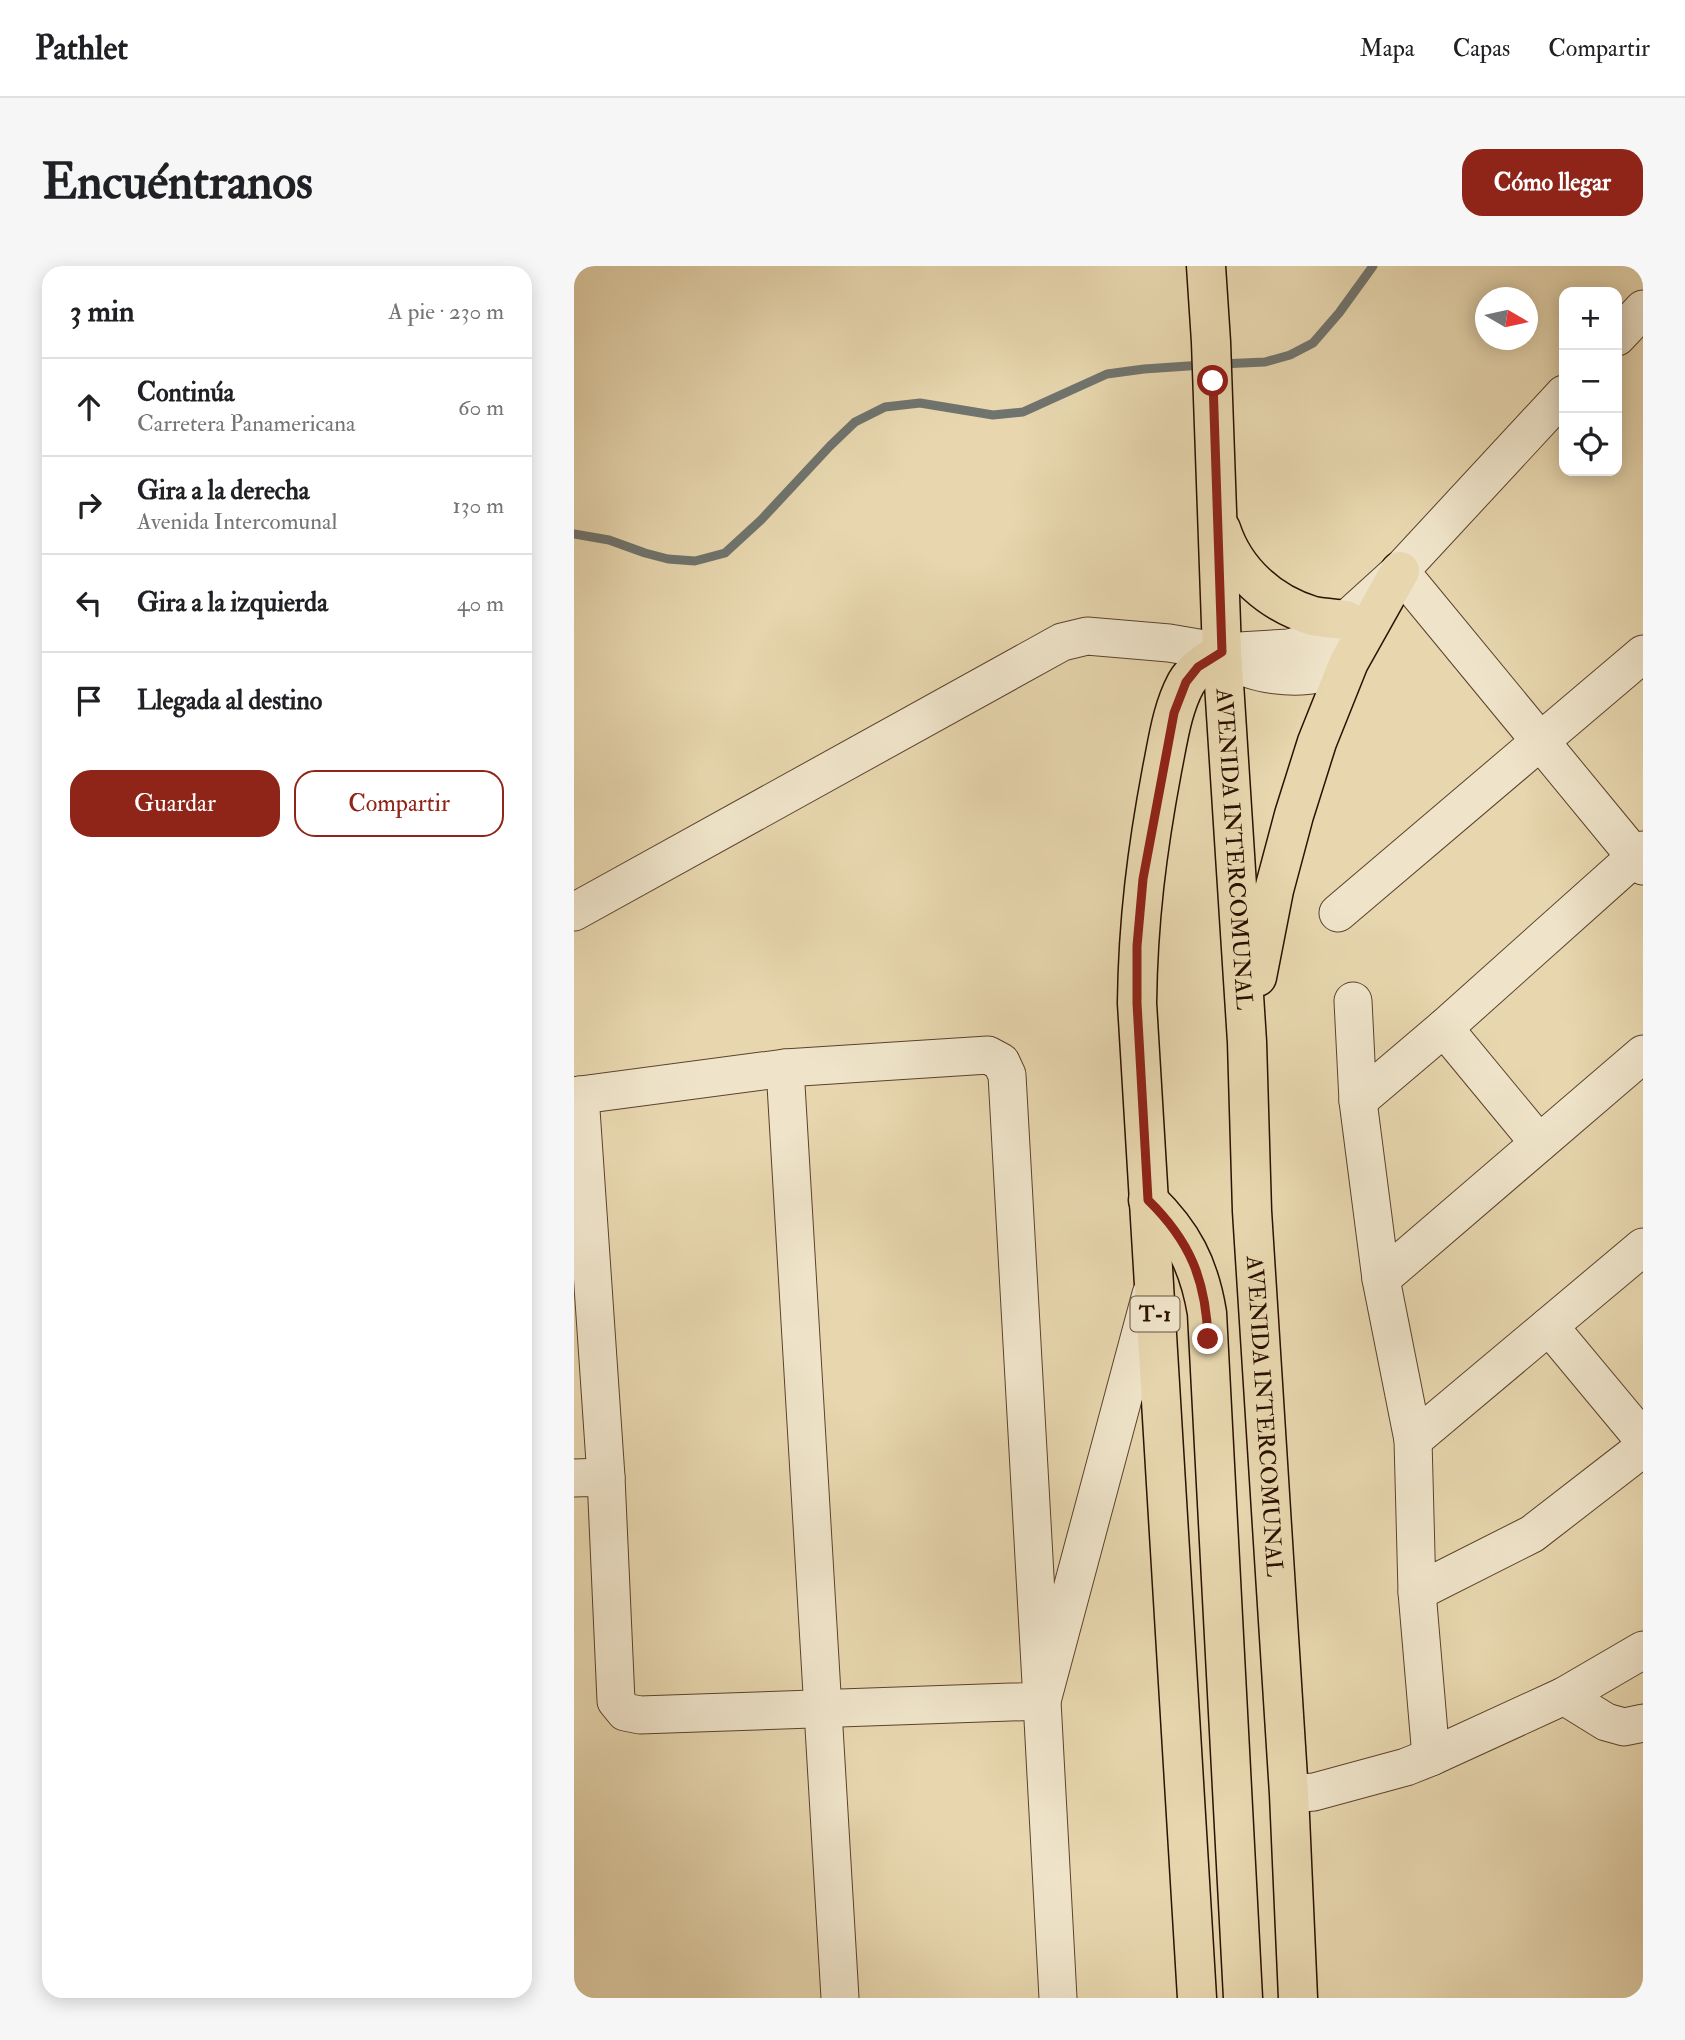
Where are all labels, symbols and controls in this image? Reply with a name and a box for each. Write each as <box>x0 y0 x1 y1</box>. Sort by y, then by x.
text: Pathlet <box>35 28 128 69</box>
text: Mapa <box>1360 33 1415 64</box>
text: Capas <box>1453 33 1510 64</box>
text: Compartir <box>1548 33 1650 64</box>
button: Cómo llegar <box>1462 149 1643 216</box>
text: Encuéntranos <box>42 152 313 213</box>
north arrow <box>1475 287 1538 350</box>
map controls <box>1559 287 1622 476</box>
button: + <box>1559 287 1622 350</box>
text: 3 min <box>70 293 135 330</box>
text: A pie · 230 m <box>388 297 504 326</box>
button: − <box>1559 350 1622 413</box>
route start <box>1197 365 1228 396</box>
text: Continúa <box>137 377 235 409</box>
icon: ahead <box>70 388 108 426</box>
text: 60 m <box>458 393 504 422</box>
text: Carretera Panamericana <box>137 409 356 438</box>
button: locate <box>1559 413 1622 476</box>
text: Gira a la derecha <box>137 475 310 507</box>
icon: right <box>70 486 108 524</box>
text: 130 m <box>452 491 504 520</box>
text: Avenida Intercomunal <box>137 507 337 536</box>
icon: left <box>70 584 108 622</box>
text: Gira a la izquierda <box>137 587 328 619</box>
text: 40 m <box>457 589 504 618</box>
icon: arrive <box>70 682 108 720</box>
text: Llegada al destino <box>137 685 322 717</box>
street label: AVENIDA INTERCOMUNAL <box>1209 687 1259 1011</box>
button: Guardar <box>70 770 280 837</box>
button: Compartir <box>294 770 504 837</box>
street label: AVENIDA INTERCOMUNAL <box>1240 1254 1289 1578</box>
road number: T-1 <box>1130 1296 1180 1332</box>
route end <box>1192 1323 1223 1354</box>

